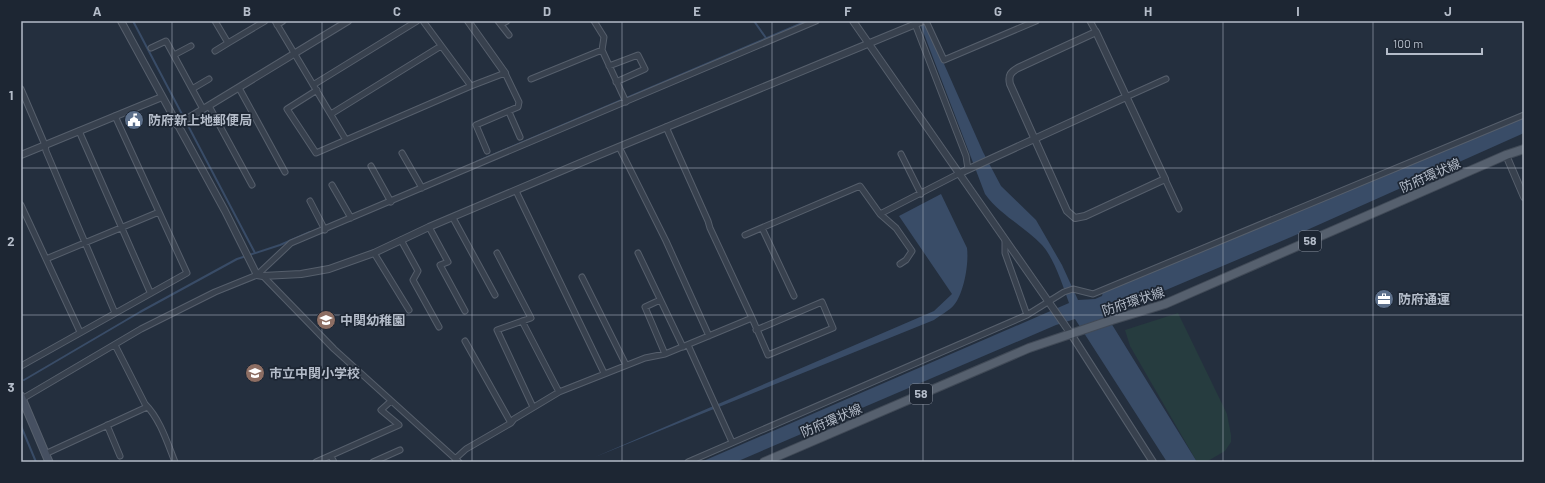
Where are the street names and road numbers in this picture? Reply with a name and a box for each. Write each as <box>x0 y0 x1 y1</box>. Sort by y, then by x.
street label: 防府環状線 <box>1397 154 1463 196</box>
road number: 58 <box>1299 231 1321 251</box>
street label: 防府環状線 <box>1100 283 1166 319</box>
road number: 58 <box>910 384 932 404</box>
street label: 防府環状線 <box>798 400 864 440</box>

